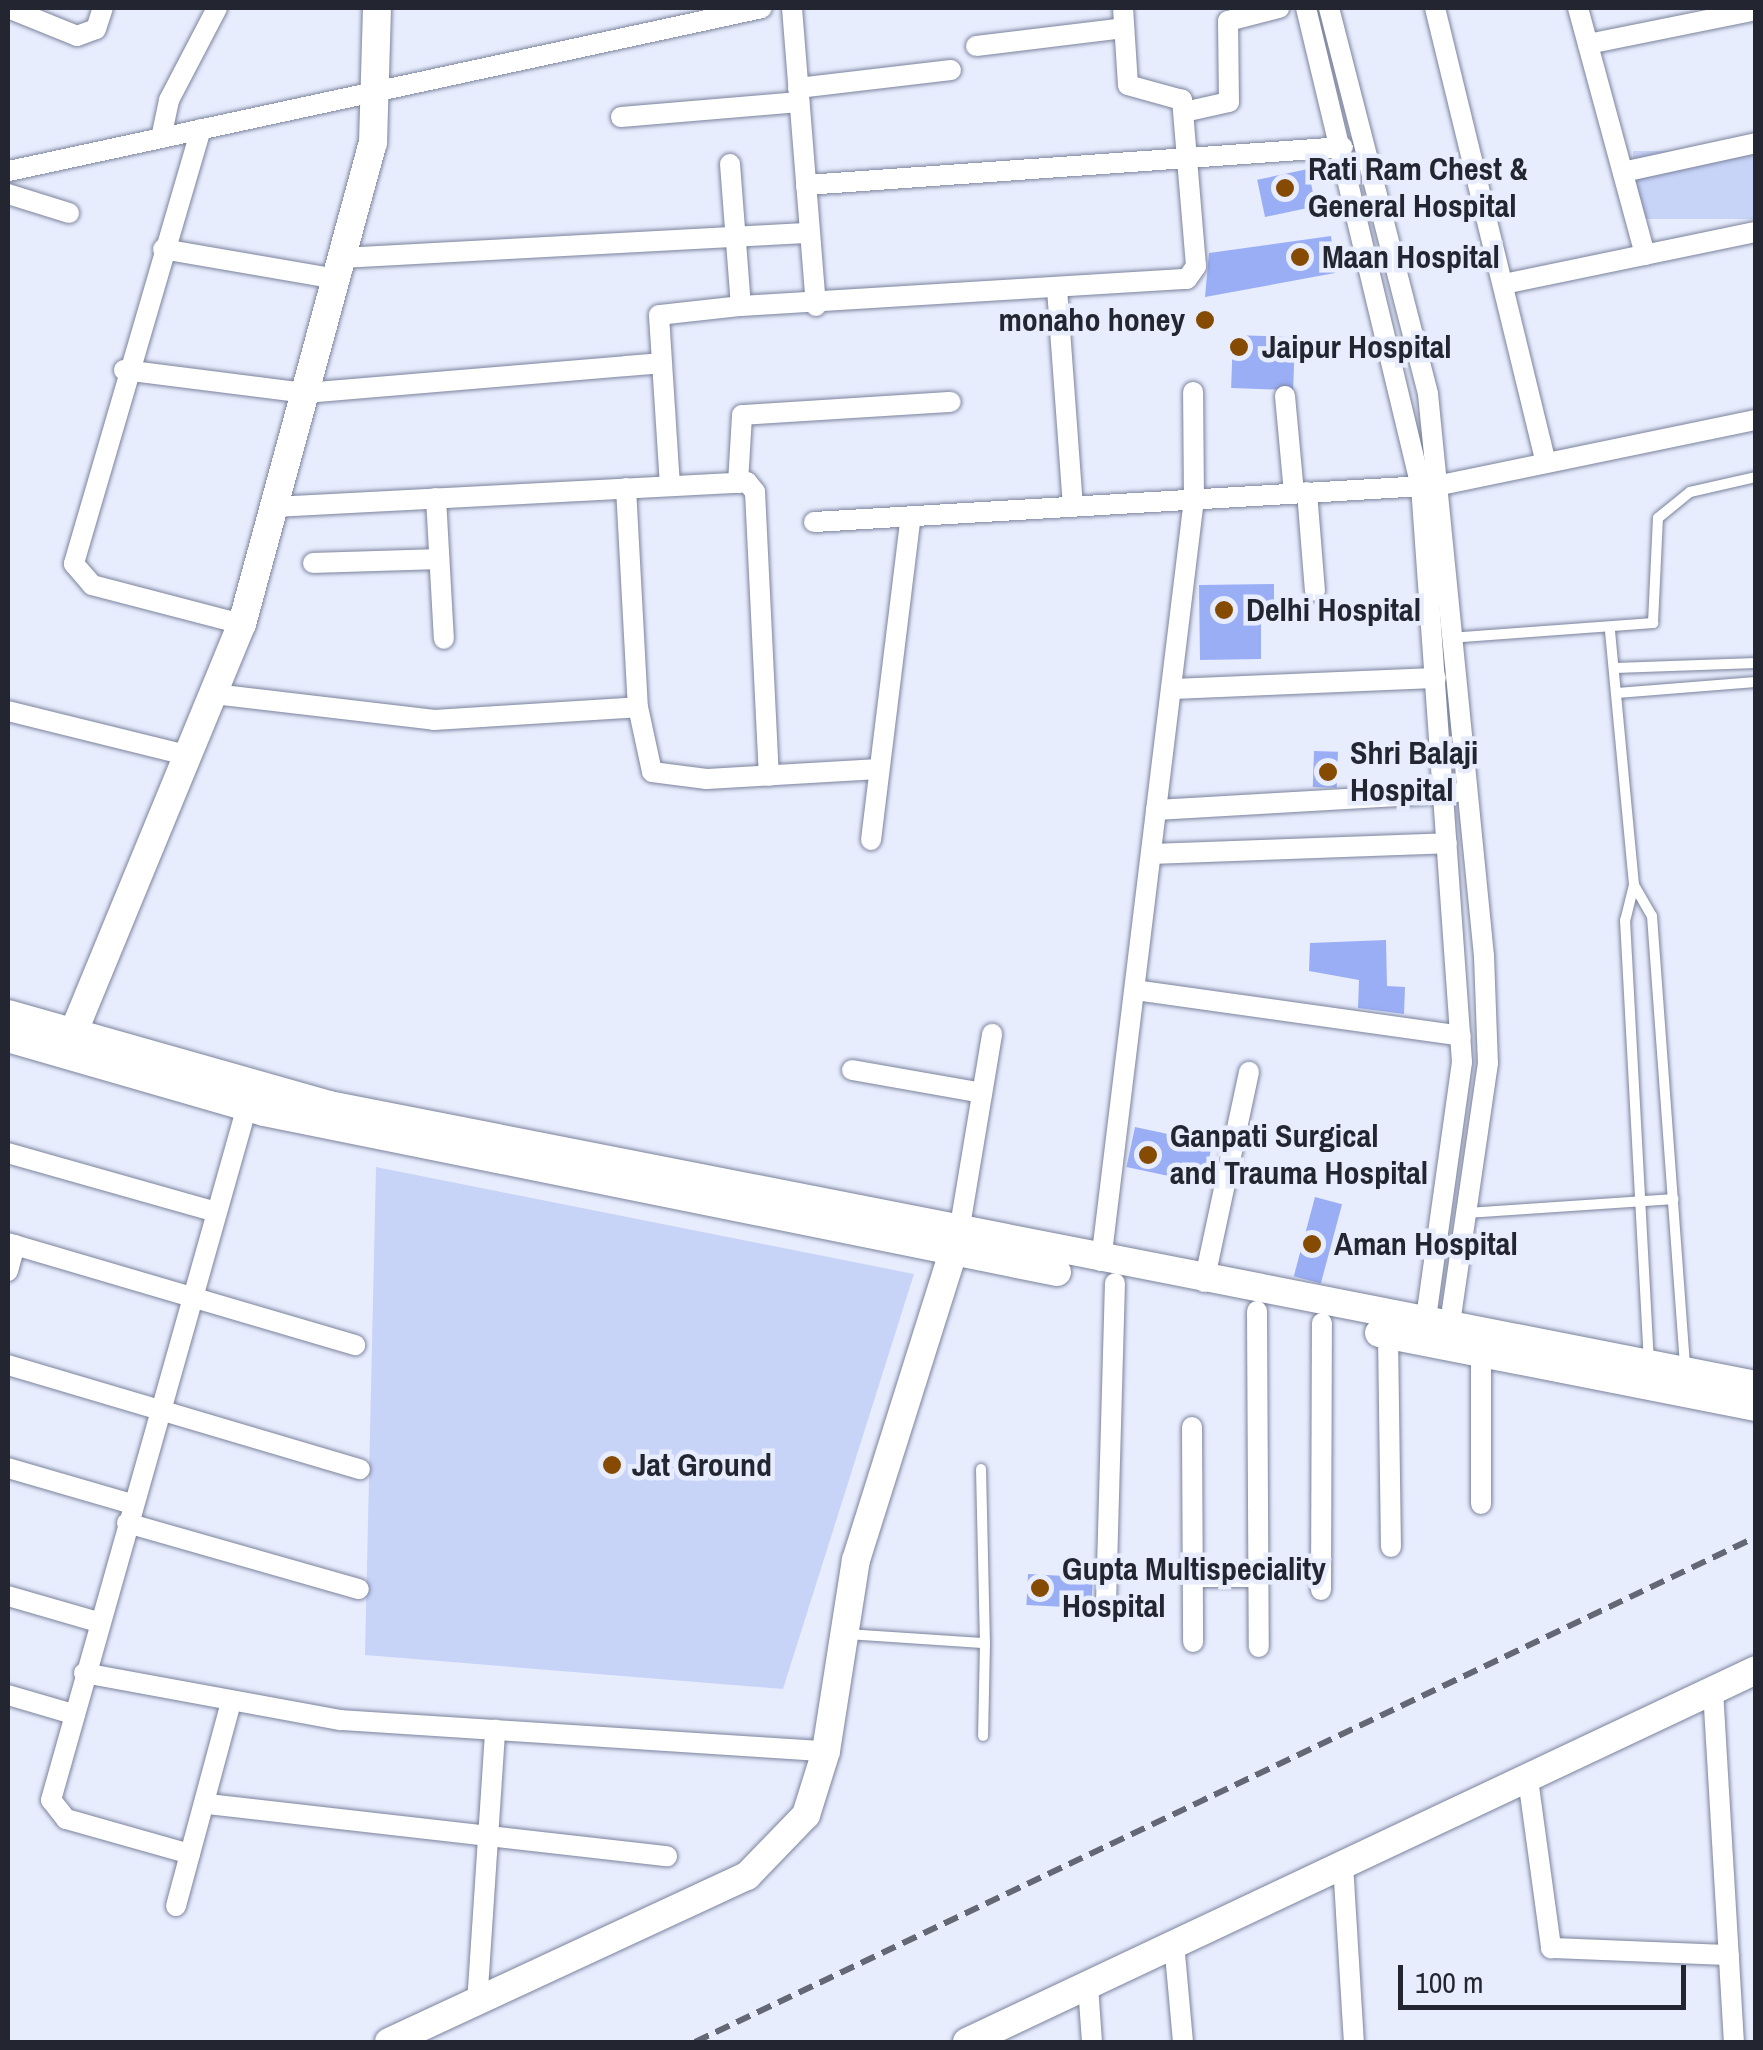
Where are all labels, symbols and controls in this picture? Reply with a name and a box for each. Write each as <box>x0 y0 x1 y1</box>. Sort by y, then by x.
place label: Rati Ram Chest & General Hospital <box>1308 151 1528 226</box>
marker: Rati Ram Chest & General Hospital <box>1272 175 1298 201</box>
place label: Maan Hospital <box>1322 238 1500 276</box>
marker: Maan Hospital <box>1287 244 1313 270</box>
place label: monaho honey <box>998 301 1185 339</box>
marker: monaho honey <box>1194 309 1216 331</box>
place label: Jaipur Hospital <box>1262 328 1452 366</box>
marker: Jaipur Hospital <box>1226 334 1252 360</box>
place label: Delhi Hospital <box>1246 591 1421 629</box>
marker: Delhi Hospital <box>1211 597 1237 623</box>
place label: Shri Balaji Hospital <box>1350 735 1478 810</box>
marker: Shri Balaji Hospital <box>1315 759 1341 785</box>
place label: Ganpati Surgical and Trauma Hospital <box>1170 1118 1428 1193</box>
marker: Ganpati Surgical and Trauma Hospital <box>1135 1142 1161 1168</box>
place label: Aman Hospital <box>1334 1225 1518 1263</box>
marker: Aman Hospital <box>1299 1231 1325 1257</box>
place label: Jat Ground <box>632 1446 772 1484</box>
marker: Jat Ground <box>601 1454 623 1476</box>
place label: Gupta Multispeciality Hospital <box>1062 1551 1326 1626</box>
marker: Gupta Multispeciality Hospital <box>1027 1575 1053 1601</box>
scale bar <box>1403 1945 1690 2007</box>
text: 100 m <box>1415 1962 1483 2002</box>

